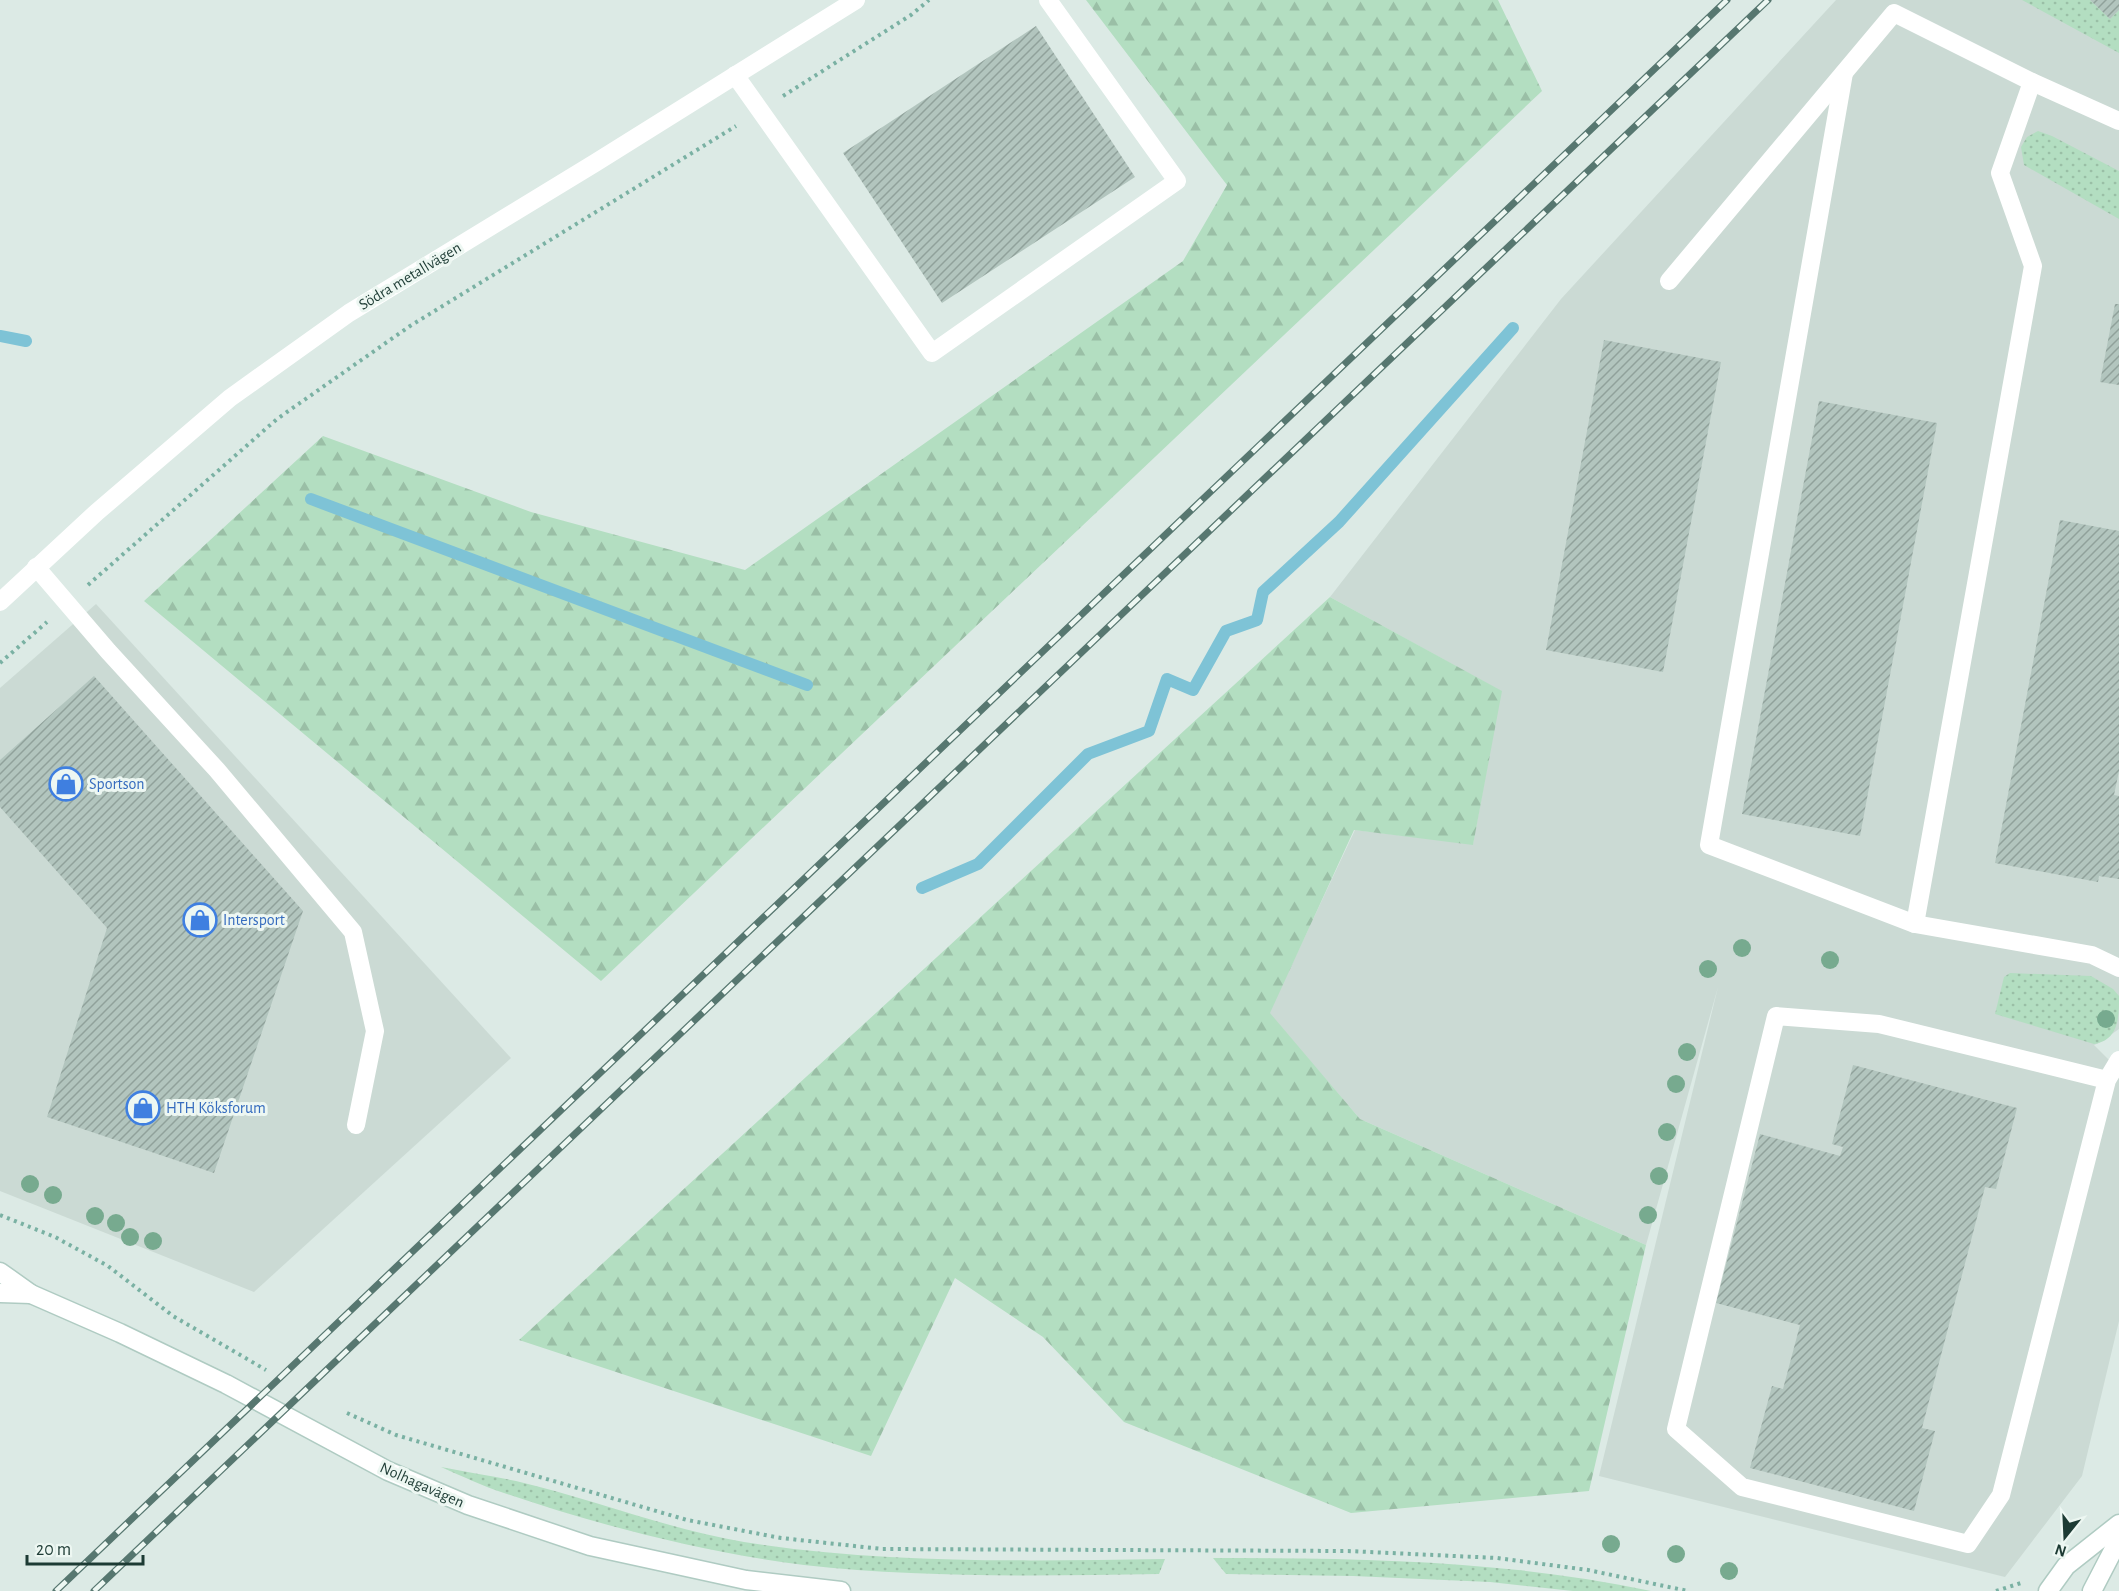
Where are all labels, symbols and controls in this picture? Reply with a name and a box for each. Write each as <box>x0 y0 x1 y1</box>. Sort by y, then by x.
street label: Södra metallvägen <box>356 239 464 313</box>
shop icon: Sportson <box>48 766 84 802</box>
place label: Sportson <box>89 776 145 792</box>
shop icon: Intersport <box>182 902 218 938</box>
place label: Intersport <box>223 912 285 928</box>
shop icon: HTH Köksforum <box>125 1090 161 1126</box>
place label: HTH Köksforum <box>166 1100 266 1116</box>
street label: Nolhagavägen <box>378 1459 466 1511</box>
north arrow <box>2035 1507 2095 1567</box>
scale bar <box>27 1528 142 1566</box>
text: 20 m <box>36 1541 71 1559</box>
text: N <box>2053 1541 2068 1560</box>

